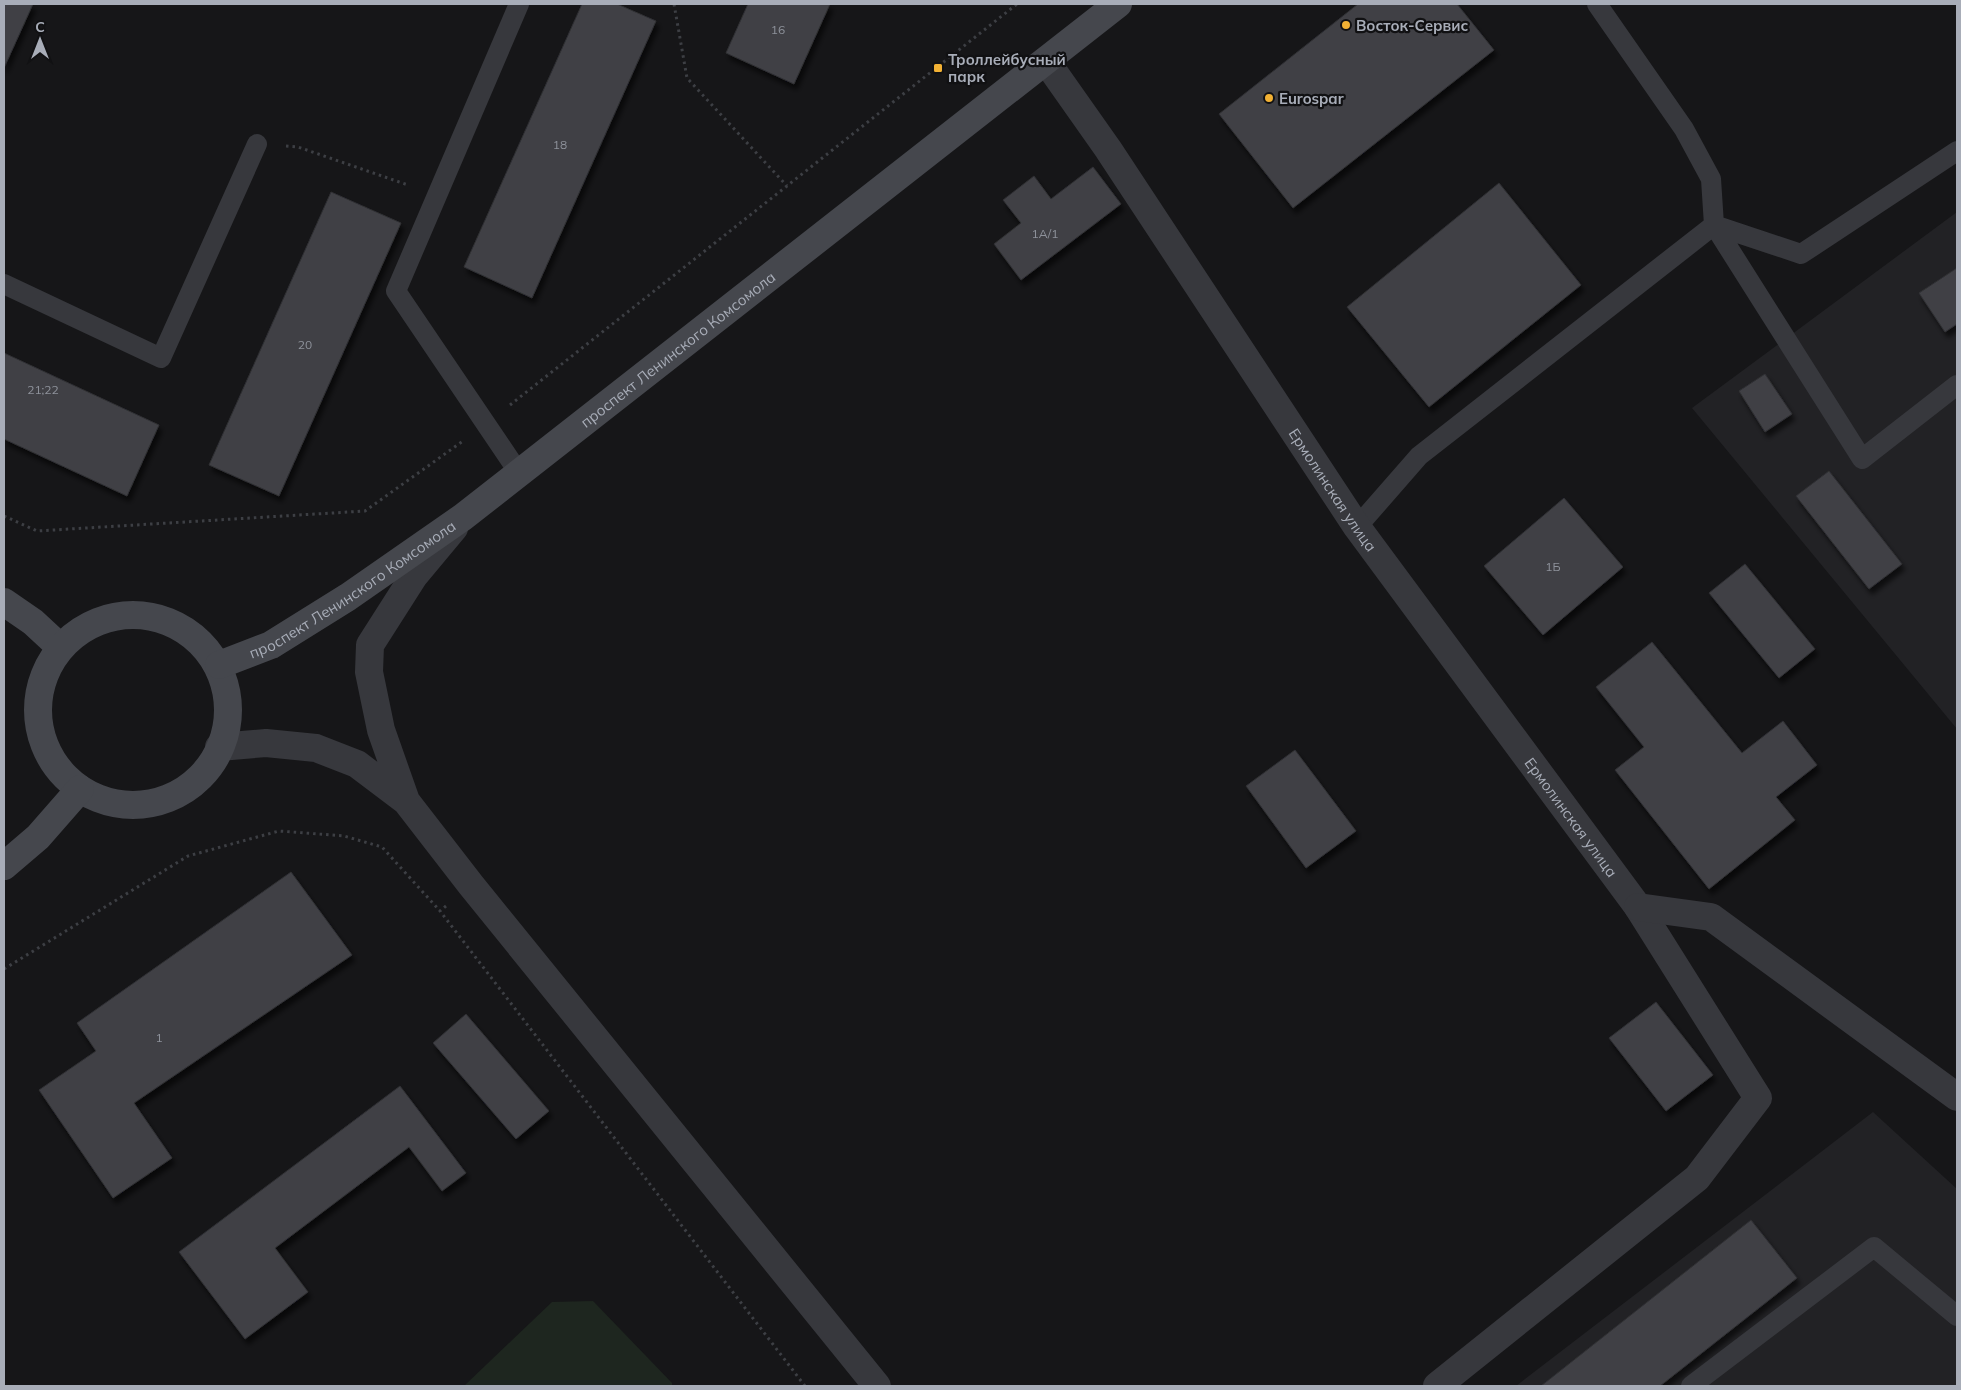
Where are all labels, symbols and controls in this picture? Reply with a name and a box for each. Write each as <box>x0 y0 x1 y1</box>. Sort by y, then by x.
north arrow <box>15 15 65 65</box>
place label: Восток-Сервис <box>1356 16 1469 35</box>
text: С <box>35 18 45 36</box>
marker: Восток-Сервис <box>1340 19 1352 31</box>
house number: 16 <box>771 22 785 37</box>
place label: Троллейбусный парк <box>948 50 1066 86</box>
marker: Троллейбусный парк <box>932 62 944 74</box>
place label: Eurospar <box>1279 89 1344 108</box>
marker: Eurospar <box>1263 92 1275 104</box>
house number: 18 <box>553 137 567 152</box>
house number: 1А/1 <box>1031 226 1059 241</box>
street label: проспект Ленинского Комсомола <box>576 267 779 431</box>
house number: 20 <box>298 337 312 352</box>
house number: 21;22 <box>27 382 59 397</box>
street label: Ермолинская улица <box>1285 425 1381 555</box>
street label: проспект Ленинского Комсомола <box>246 516 459 662</box>
house number: 1Б <box>1545 559 1561 574</box>
street label: Ермолинская улица <box>1521 753 1622 881</box>
house number: 1 <box>155 1030 163 1045</box>

